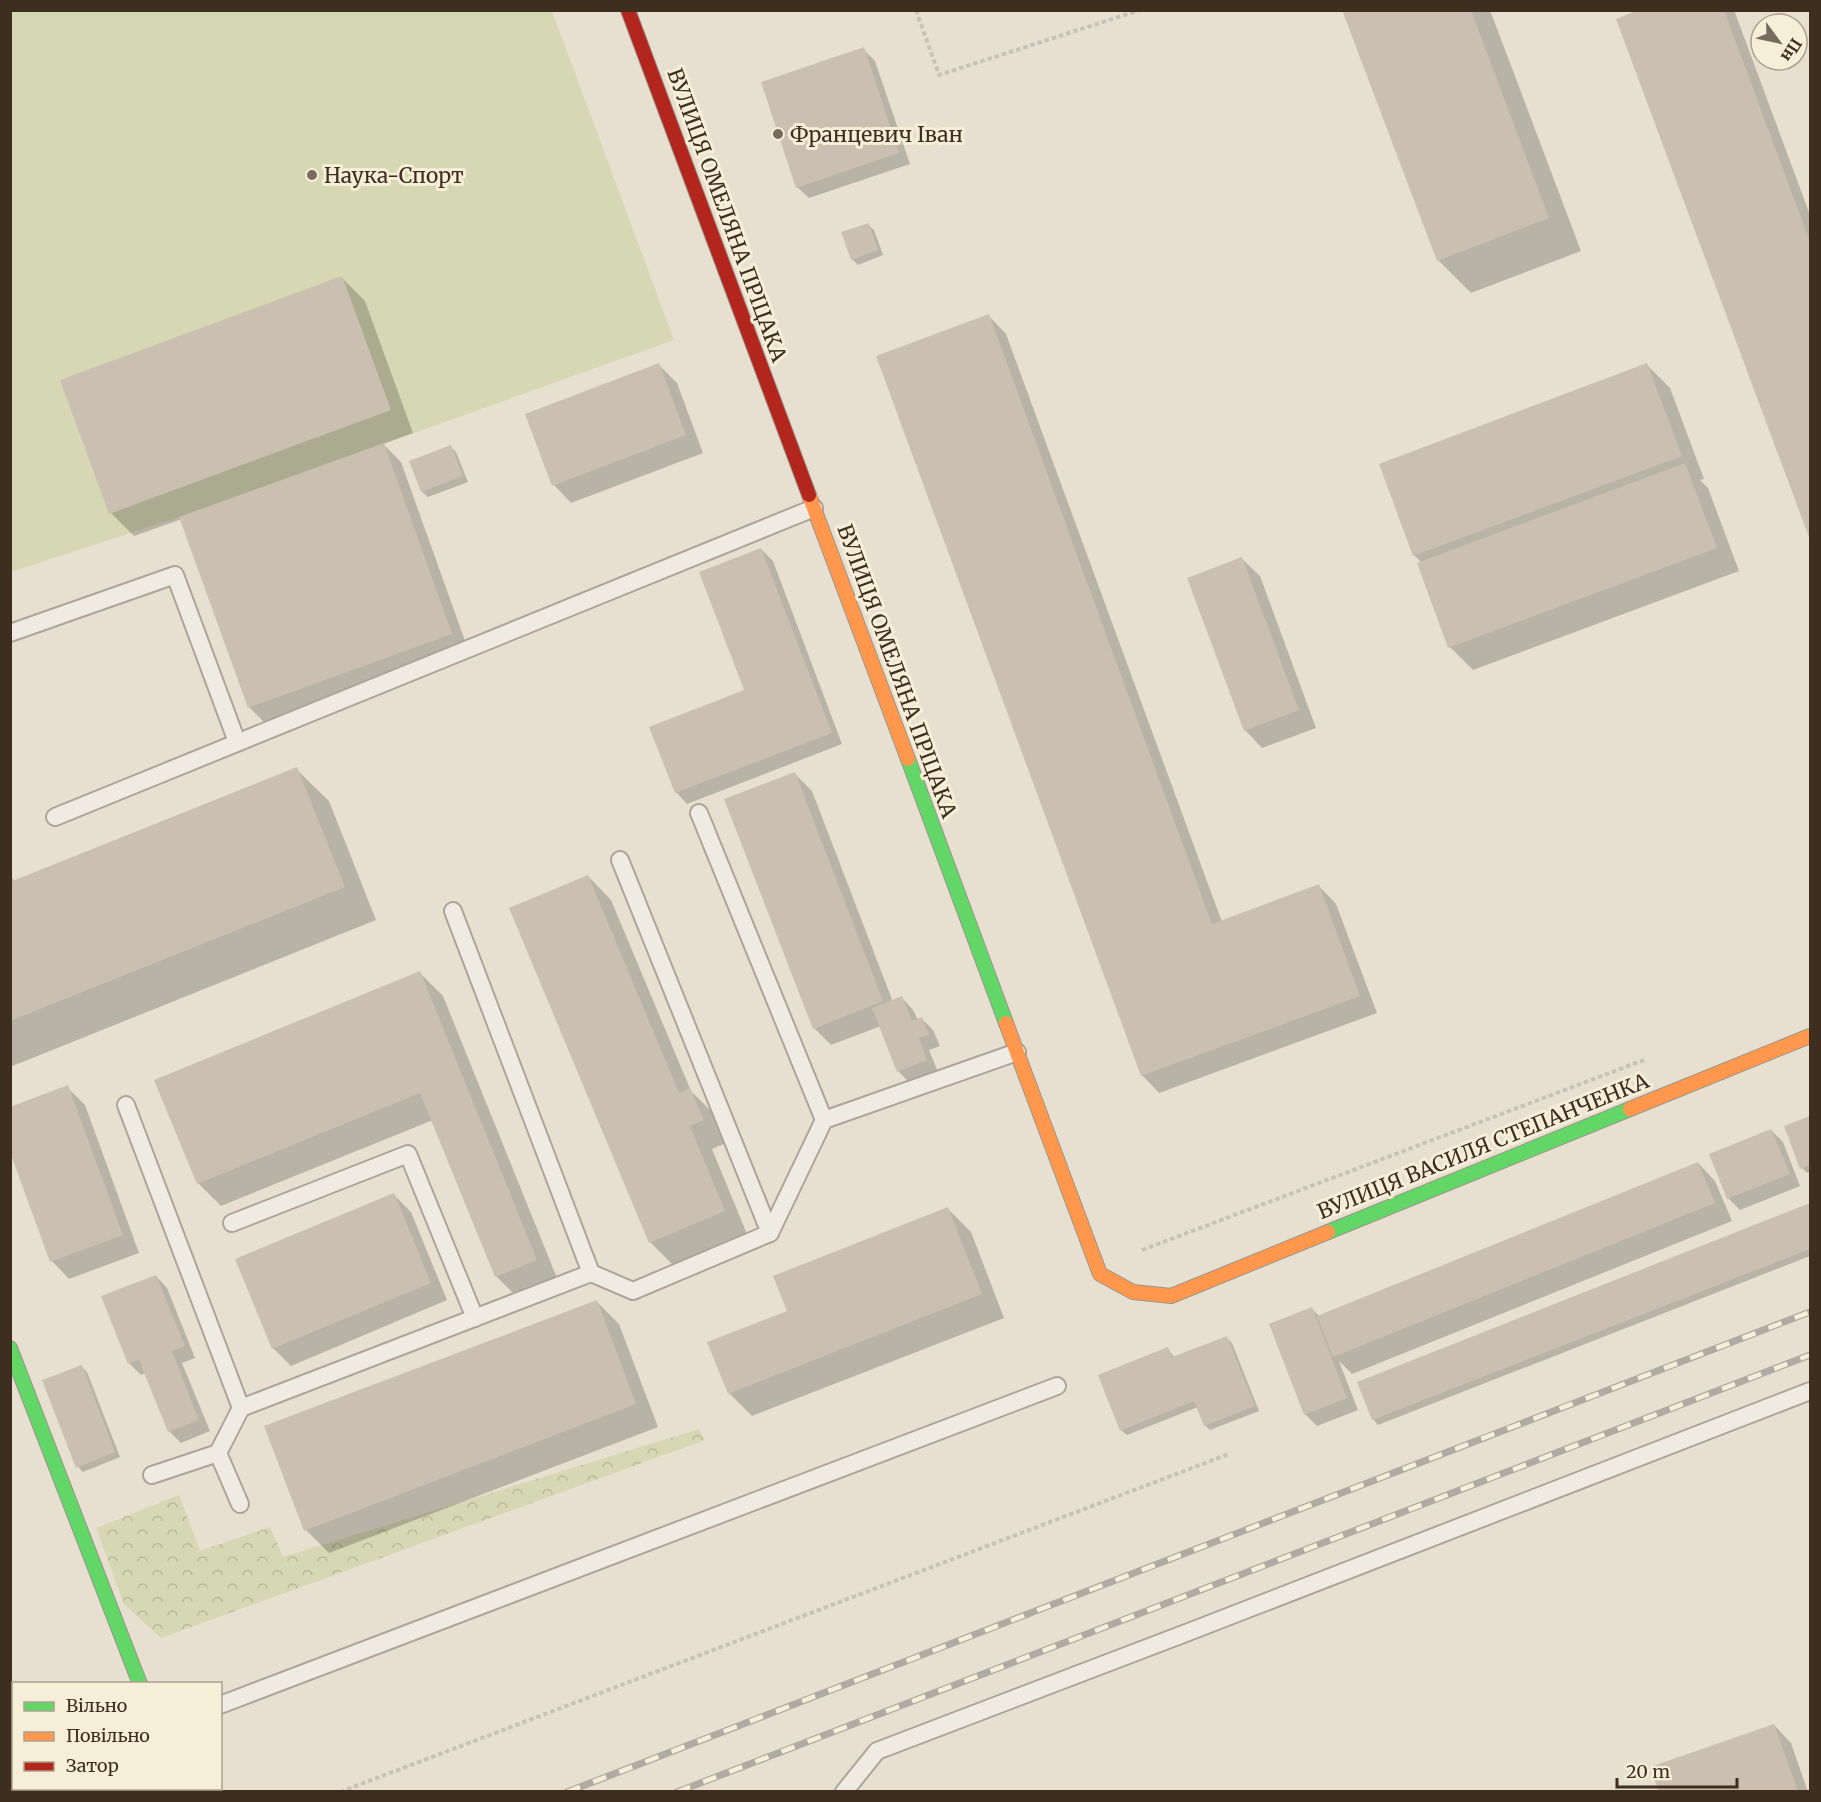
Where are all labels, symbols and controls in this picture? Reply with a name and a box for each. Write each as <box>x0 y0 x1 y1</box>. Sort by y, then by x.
north arrow <box>1749 12 1809 72</box>
text: Пн <box>1777 35 1807 66</box>
street label: ВУЛИЦЯ ОМЕЛЯНА ПРІЦАКА <box>661 65 793 366</box>
place label: Францевич Іван <box>790 121 963 148</box>
marker: Францевич Іван <box>771 127 785 141</box>
place label: Наука-Спорт <box>324 162 464 189</box>
marker: Наука-Спорт <box>305 168 319 182</box>
street label: ВУЛИЦЯ ОМЕЛЯНА ПРІЦАКА <box>831 521 963 822</box>
street label: ВУЛИЦЯ ВАСИЛЯ СТЕПАНЧЕНКА <box>1313 1067 1653 1225</box>
legend <box>12 1682 222 1790</box>
text: Вільно <box>66 1694 127 1717</box>
text: Повільно <box>66 1724 150 1747</box>
scale bar <box>1617 1751 1737 1789</box>
text: Затор <box>66 1754 119 1777</box>
text: 20 m <box>1626 1760 1670 1783</box>

